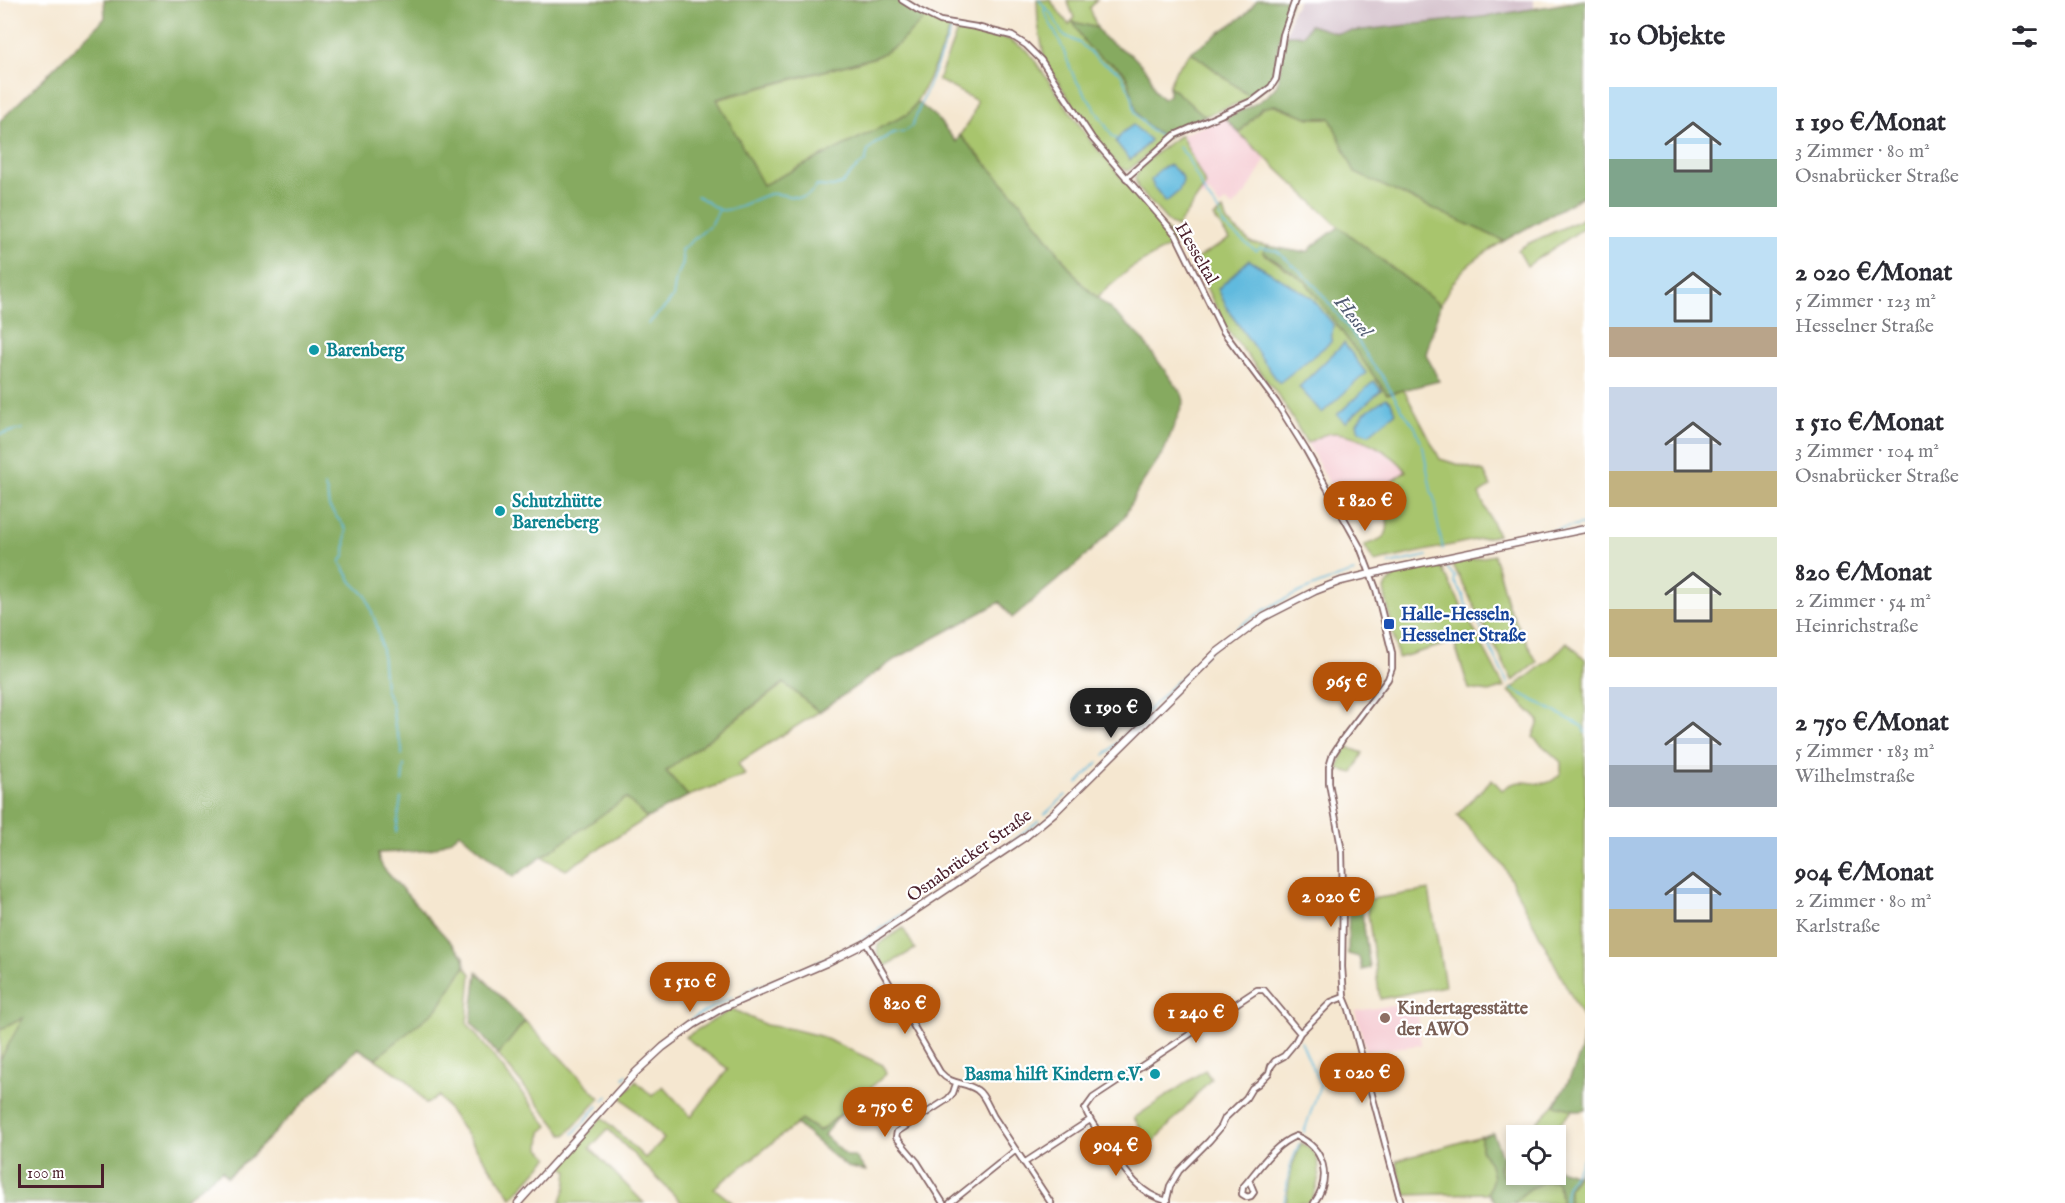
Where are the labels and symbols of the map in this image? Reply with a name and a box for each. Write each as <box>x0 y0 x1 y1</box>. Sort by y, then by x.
street label: Hesseltal <box>1169 218 1223 289</box>
water label: Hessel <box>1328 290 1379 345</box>
place label: Barenberg <box>326 340 406 363</box>
marker: Barenberg <box>307 343 321 357</box>
pin: 1 820 € <box>1310 481 1420 532</box>
place label: Schutzhütte Bareneberg <box>512 491 602 535</box>
marker: Schutzhütte Bareneberg <box>493 504 507 518</box>
place label: Halle-Hesseln, Hesselner Straße <box>1401 604 1527 648</box>
marker: Halle-Hesseln, Hesselner Straße <box>1382 617 1396 631</box>
pin: 965 € <box>1305 662 1389 713</box>
pin: 1 190 € <box>1056 688 1166 739</box>
street label: Osnabrücker Straße <box>903 805 1037 908</box>
pin: 2 020 € <box>1276 877 1386 928</box>
pin: 1 510 € <box>635 962 745 1013</box>
pin: 820 € <box>863 984 947 1035</box>
pin: 1 240 € <box>1141 993 1251 1044</box>
place label: Kindertagesstätte der AWO <box>1397 998 1529 1042</box>
marker: Kindertagesstätte der AWO <box>1378 1011 1392 1025</box>
pin: 1 020 € <box>1307 1053 1417 1104</box>
place label: Basma hilft Kindern e.V. <box>964 1064 1143 1087</box>
marker: Basma hilft Kindern e.V. <box>1148 1067 1162 1081</box>
pin: 2 750 € <box>830 1087 940 1138</box>
pin: 904 € <box>1074 1126 1158 1177</box>
scale bar <box>18 1161 104 1188</box>

